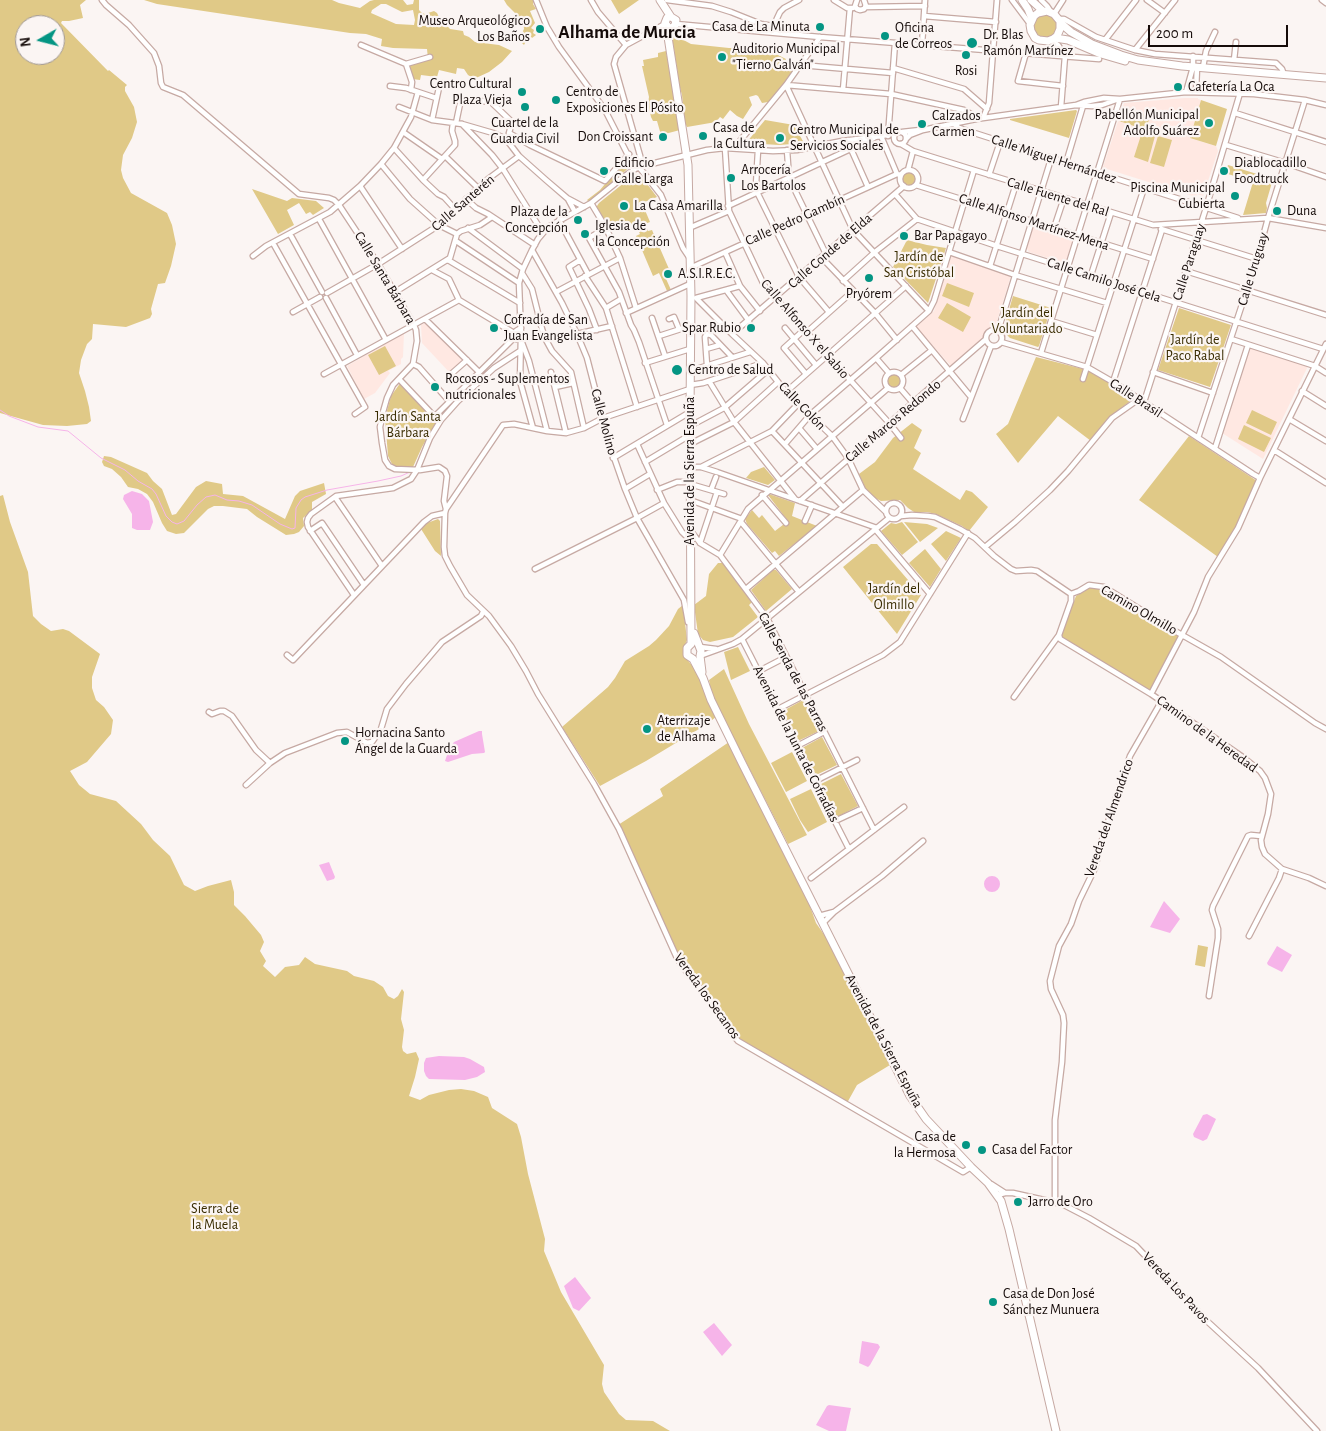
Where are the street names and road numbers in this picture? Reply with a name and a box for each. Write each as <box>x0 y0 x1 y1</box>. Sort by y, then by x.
street label: Calle Miguel Hernández <box>989 131 1119 187</box>
street label: Calle Santerén <box>428 171 498 235</box>
street label: Calle Fuente del Ral <box>1005 174 1111 220</box>
street label: Calle Alfonso Martínez-Mena <box>957 190 1111 254</box>
street label: Calle Pedro Gambín <box>743 191 847 249</box>
street label: Calle Conde de Elda <box>784 210 876 292</box>
street label: Calle Paraguay <box>1169 221 1209 303</box>
street label: Calle Santa Bárbara <box>351 229 419 327</box>
street label: Calle Uruguay <box>1234 230 1272 308</box>
street label: Calle Camilo José Cela <box>1045 254 1163 306</box>
street label: Calle Alfonso X el Sabio <box>757 276 853 382</box>
street label: Calle Brasil <box>1106 375 1166 421</box>
street label: Calle Marcos Redondo <box>842 376 944 466</box>
street label: Calle Colón <box>775 378 829 434</box>
street label: Calle Molino <box>587 387 621 457</box>
street label: Avenida de la Sierra Espuña <box>682 397 698 545</box>
street label: Camino Olmillo <box>1098 581 1180 639</box>
street label: Calle Senda de las Parras <box>754 609 832 735</box>
street label: Avenida de la Junta de Cofradías <box>749 663 843 825</box>
street label: Camino de la Heredad <box>1153 692 1261 776</box>
street label: Vereda del Almendrico <box>1081 757 1137 879</box>
street label: Vereda los Secanos <box>670 950 744 1042</box>
street label: Avenida de la Sierra Espuña <box>842 971 926 1111</box>
street label: Vereda Los Pavos <box>1139 1249 1213 1327</box>

